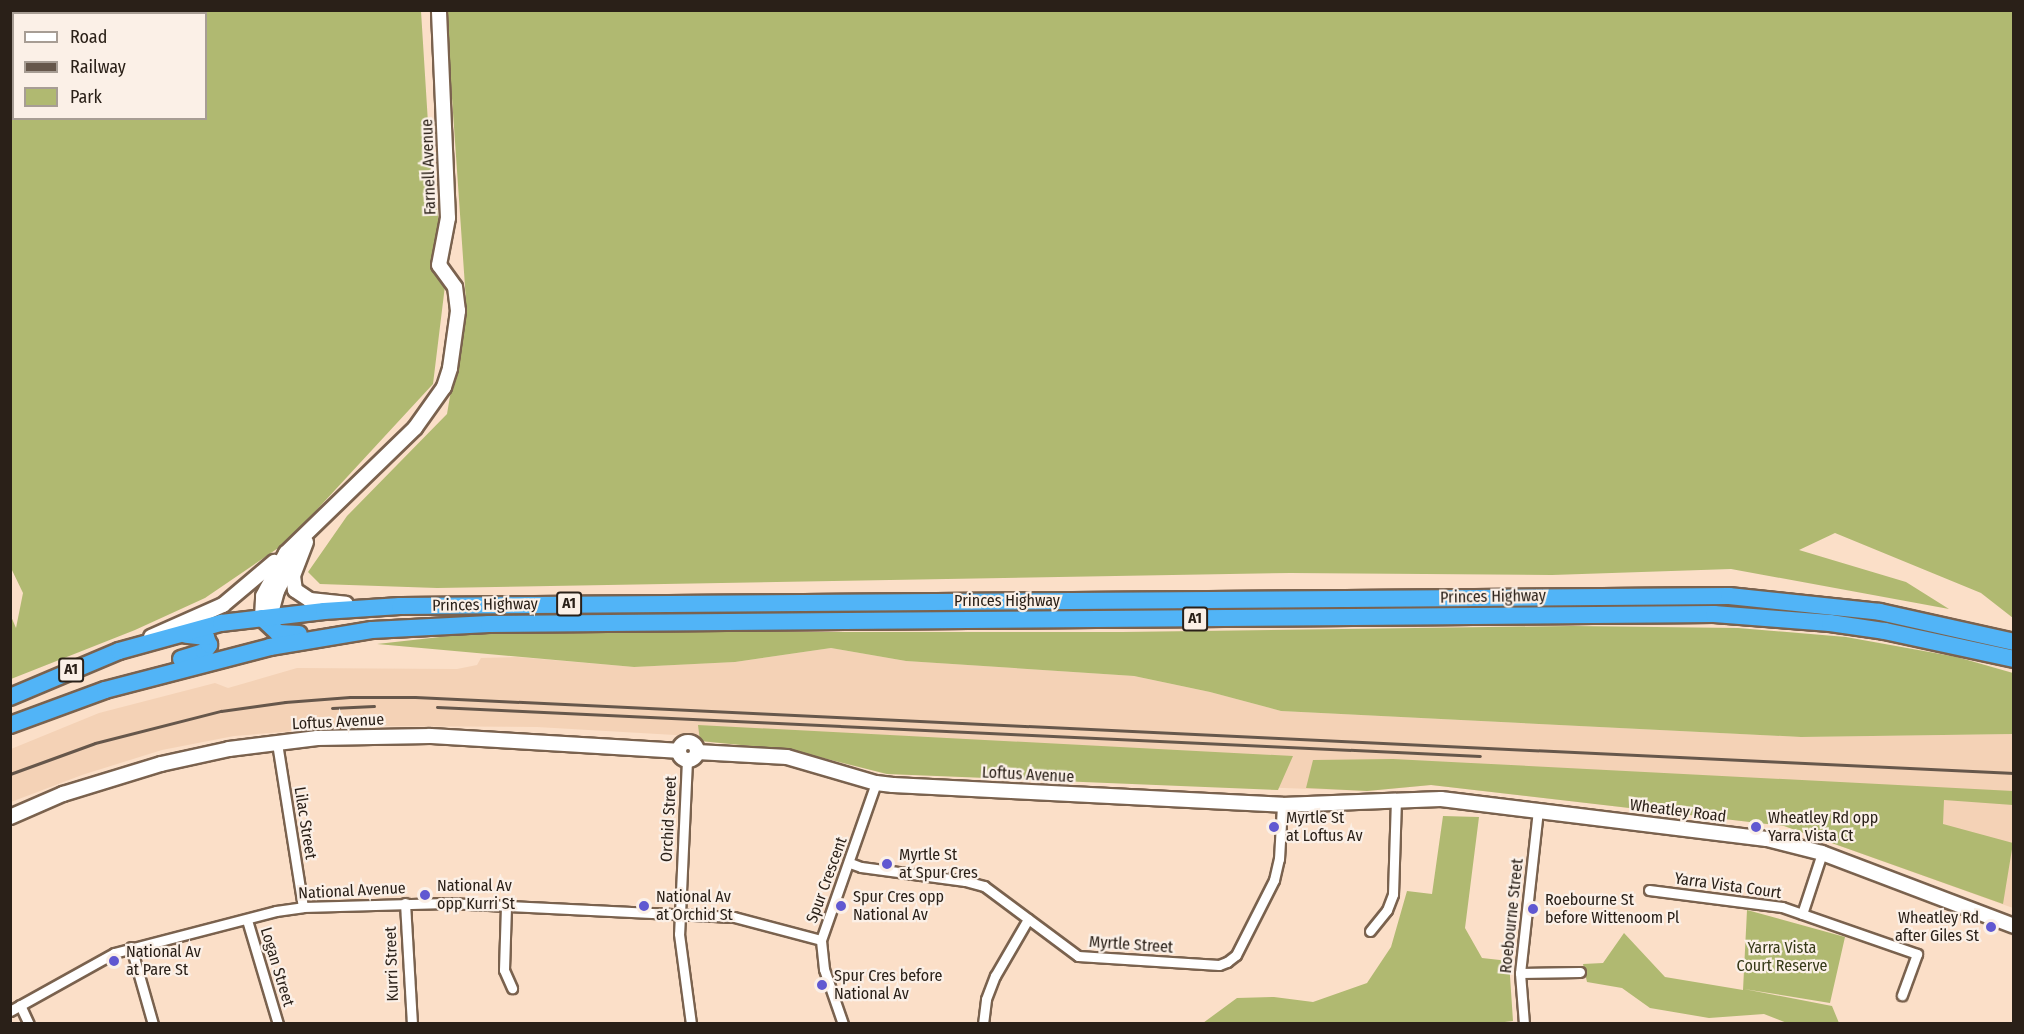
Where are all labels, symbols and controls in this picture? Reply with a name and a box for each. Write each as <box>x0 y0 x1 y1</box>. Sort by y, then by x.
legend <box>12 12 207 120</box>
text: Road <box>70 26 107 48</box>
text: Railway <box>70 56 126 78</box>
text: Park <box>70 86 102 108</box>
street label: Farnell Avenue <box>418 119 440 215</box>
street label: Princes Highway <box>1440 586 1546 608</box>
street label: Princes Highway <box>954 591 1060 611</box>
road number: A1 <box>556 592 582 616</box>
street label: Princes Highway <box>432 594 538 616</box>
road number: A1 <box>1182 607 1208 631</box>
road number: A1 <box>58 658 84 682</box>
street label: Loftus Avenue <box>291 710 385 734</box>
street label: Loftus Avenue <box>981 763 1075 787</box>
street label: Orchid Street <box>657 775 681 863</box>
street label: Lilac Street <box>290 785 320 861</box>
street label: Wheatley Road <box>1629 796 1727 826</box>
place label: Myrtle St at Loftus Av <box>1286 808 1363 846</box>
place label: Wheatley Rd opp Yarra Vista Ct <box>1768 808 1878 846</box>
marker: Myrtle St at Loftus Av <box>1267 820 1281 834</box>
marker: Wheatley Rd opp Yarra Vista Ct <box>1749 820 1763 834</box>
street label: Spur Crescent <box>803 834 851 926</box>
place label: Myrtle St at Spur Cres <box>899 845 978 883</box>
marker: Myrtle St at Spur Cres <box>880 857 894 871</box>
street label: Roebourne Street <box>1496 858 1528 974</box>
street label: Yarra Vista Court <box>1673 869 1783 903</box>
place label: National Av opp Kurri St <box>437 876 515 914</box>
street label: National Avenue <box>298 879 406 903</box>
place label: National Av at Orchid St <box>656 887 733 925</box>
place label: Spur Cres opp National Av <box>853 887 944 925</box>
marker: National Av opp Kurri St <box>418 888 432 902</box>
place label: Roebourne St before Wittenoom Pl <box>1545 890 1679 928</box>
marker: National Av at Orchid St <box>637 899 651 913</box>
marker: Spur Cres opp National Av <box>834 899 848 913</box>
marker: Roebourne St before Wittenoom Pl <box>1526 902 1540 916</box>
place label: Wheatley Rd after Giles St <box>1895 908 1979 946</box>
marker: Wheatley Rd after Giles St <box>1984 920 1998 934</box>
street label: Logan Street <box>256 925 298 1009</box>
street label: Kurri Street <box>381 926 403 1002</box>
street label: Myrtle Street <box>1088 932 1174 958</box>
park label: Yarra Vista Court Reserve <box>1737 938 1827 976</box>
place label: National Av at Pare St <box>126 942 201 980</box>
marker: National Av at Pare St <box>107 954 121 968</box>
place label: Spur Cres before National Av <box>834 966 942 1004</box>
marker: Spur Cres before National Av <box>815 978 829 992</box>

